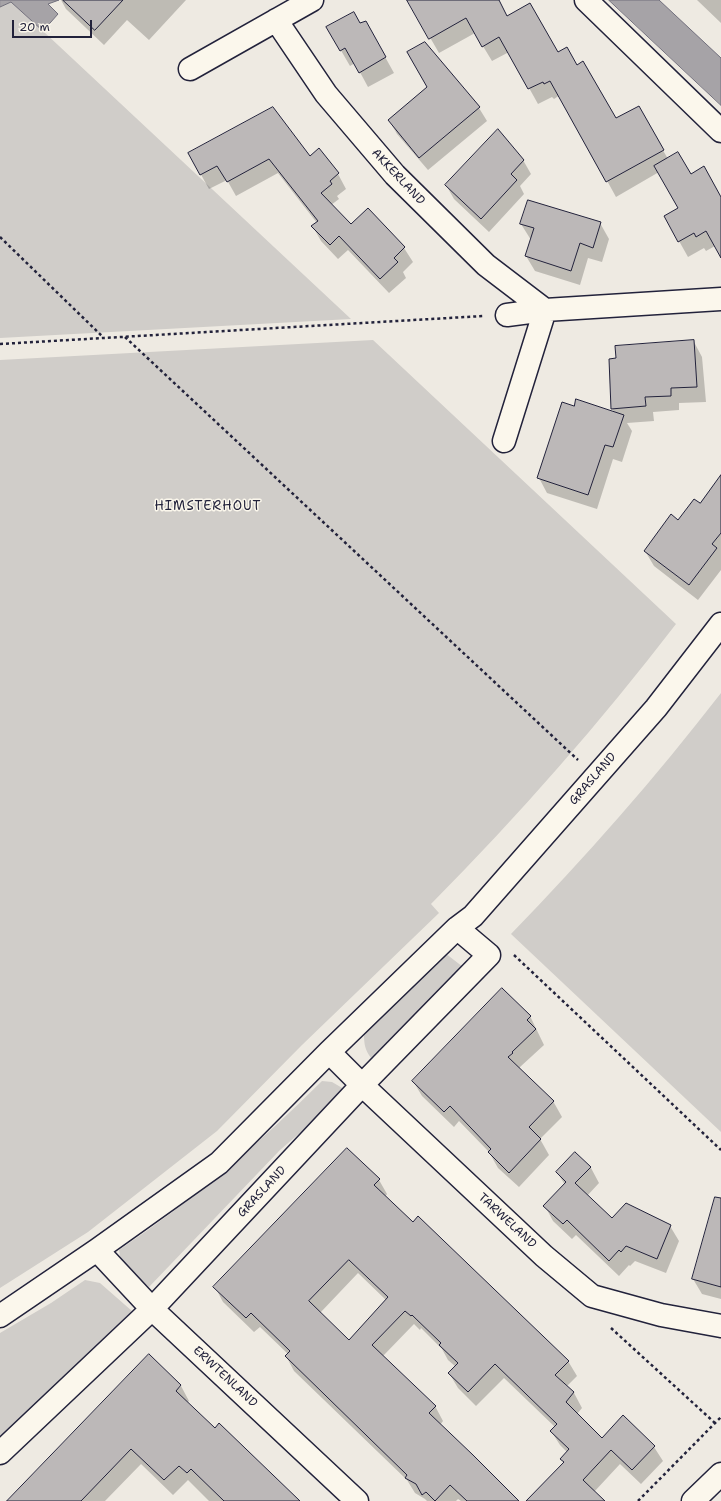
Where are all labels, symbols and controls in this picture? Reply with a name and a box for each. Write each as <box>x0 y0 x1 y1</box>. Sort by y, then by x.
scale bar <box>14 12 94 38</box>
text: 20 m <box>19 19 50 35</box>
street label: AKKERLAND <box>368 146 428 208</box>
district label: HIMSTERHOUT <box>154 499 262 515</box>
street label: GRASLAND <box>566 750 620 808</box>
street label: GRASLAND <box>235 1163 289 1221</box>
street label: TARWELAND <box>475 1190 539 1252</box>
street label: ERWTENLAND <box>190 1343 260 1411</box>

